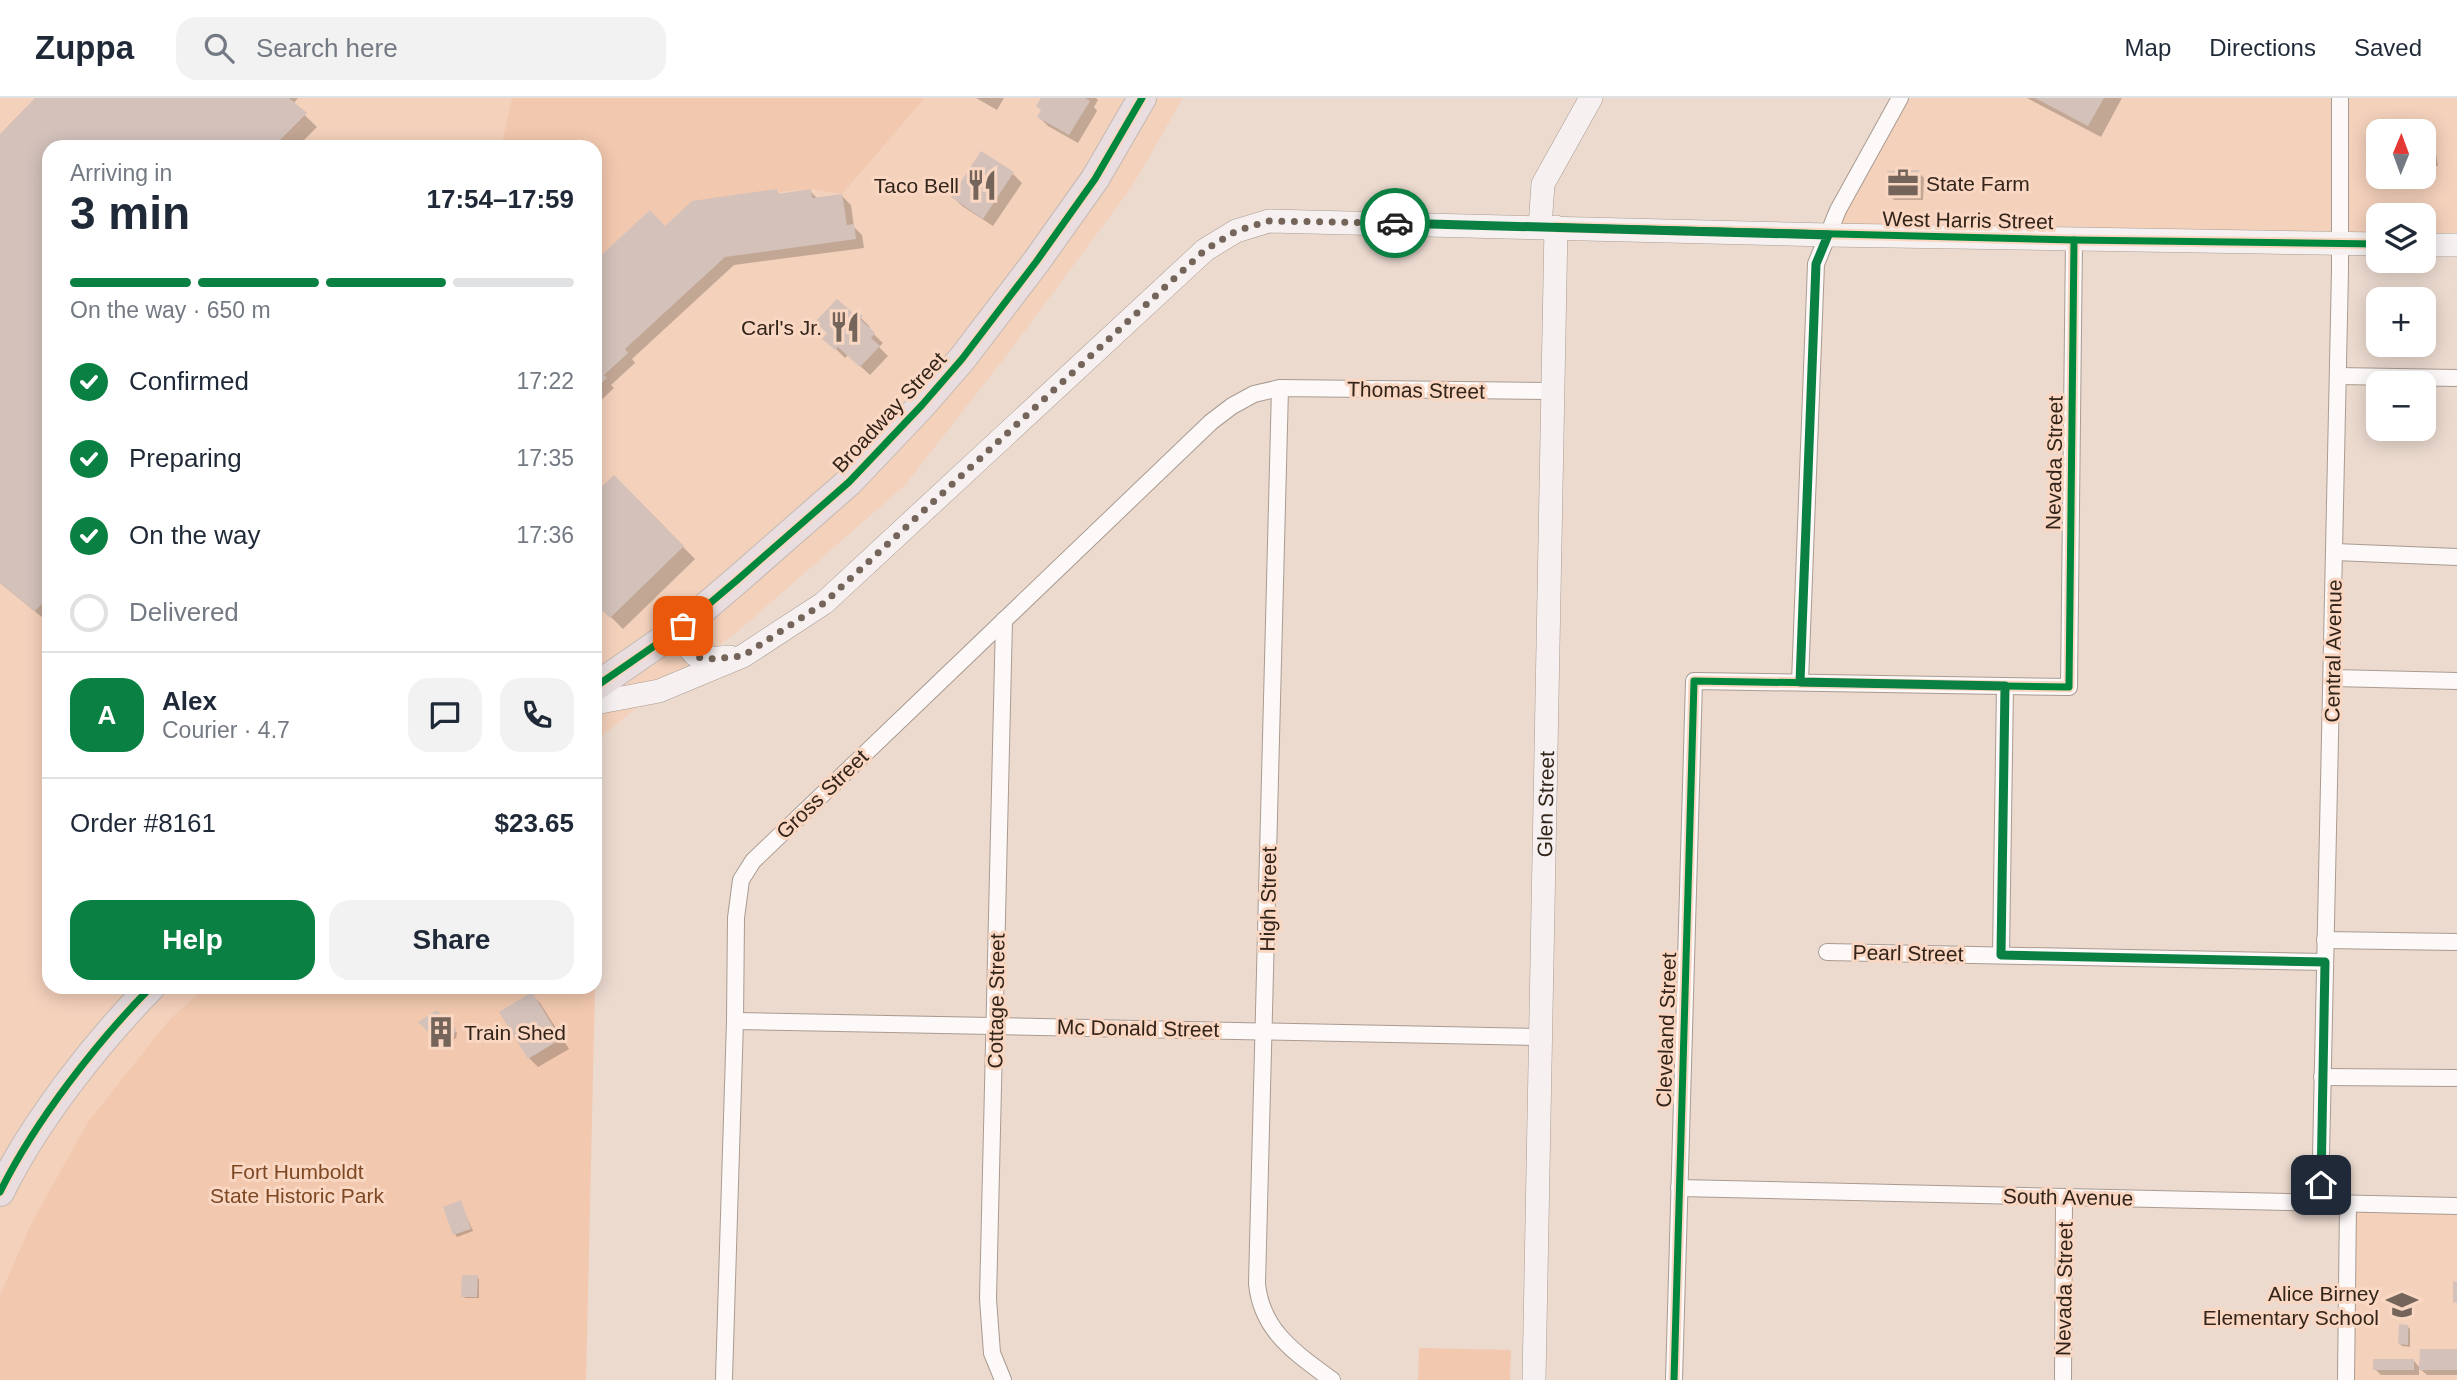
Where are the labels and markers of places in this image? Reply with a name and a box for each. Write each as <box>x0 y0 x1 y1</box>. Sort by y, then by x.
office icon: State Farm <box>1886 166 1920 200</box>
restaurant icon: Taco Bell <box>965 168 999 202</box>
place label: State Farm <box>1926 172 2030 195</box>
place label: Taco Bell <box>874 174 959 197</box>
restaurant icon: Carl's Jr. <box>828 310 862 344</box>
place label: Carl's Jr. <box>741 316 822 339</box>
pin <box>653 596 713 656</box>
building icon: Train Shed <box>424 1015 458 1049</box>
place label: Train Shed <box>464 1021 566 1044</box>
pin <box>2291 1155 2351 1215</box>
place label: Alice Birney Elementary School <box>2203 1282 2379 1329</box>
school or university icon: Alice Birney Elementary School <box>2385 1288 2419 1322</box>

